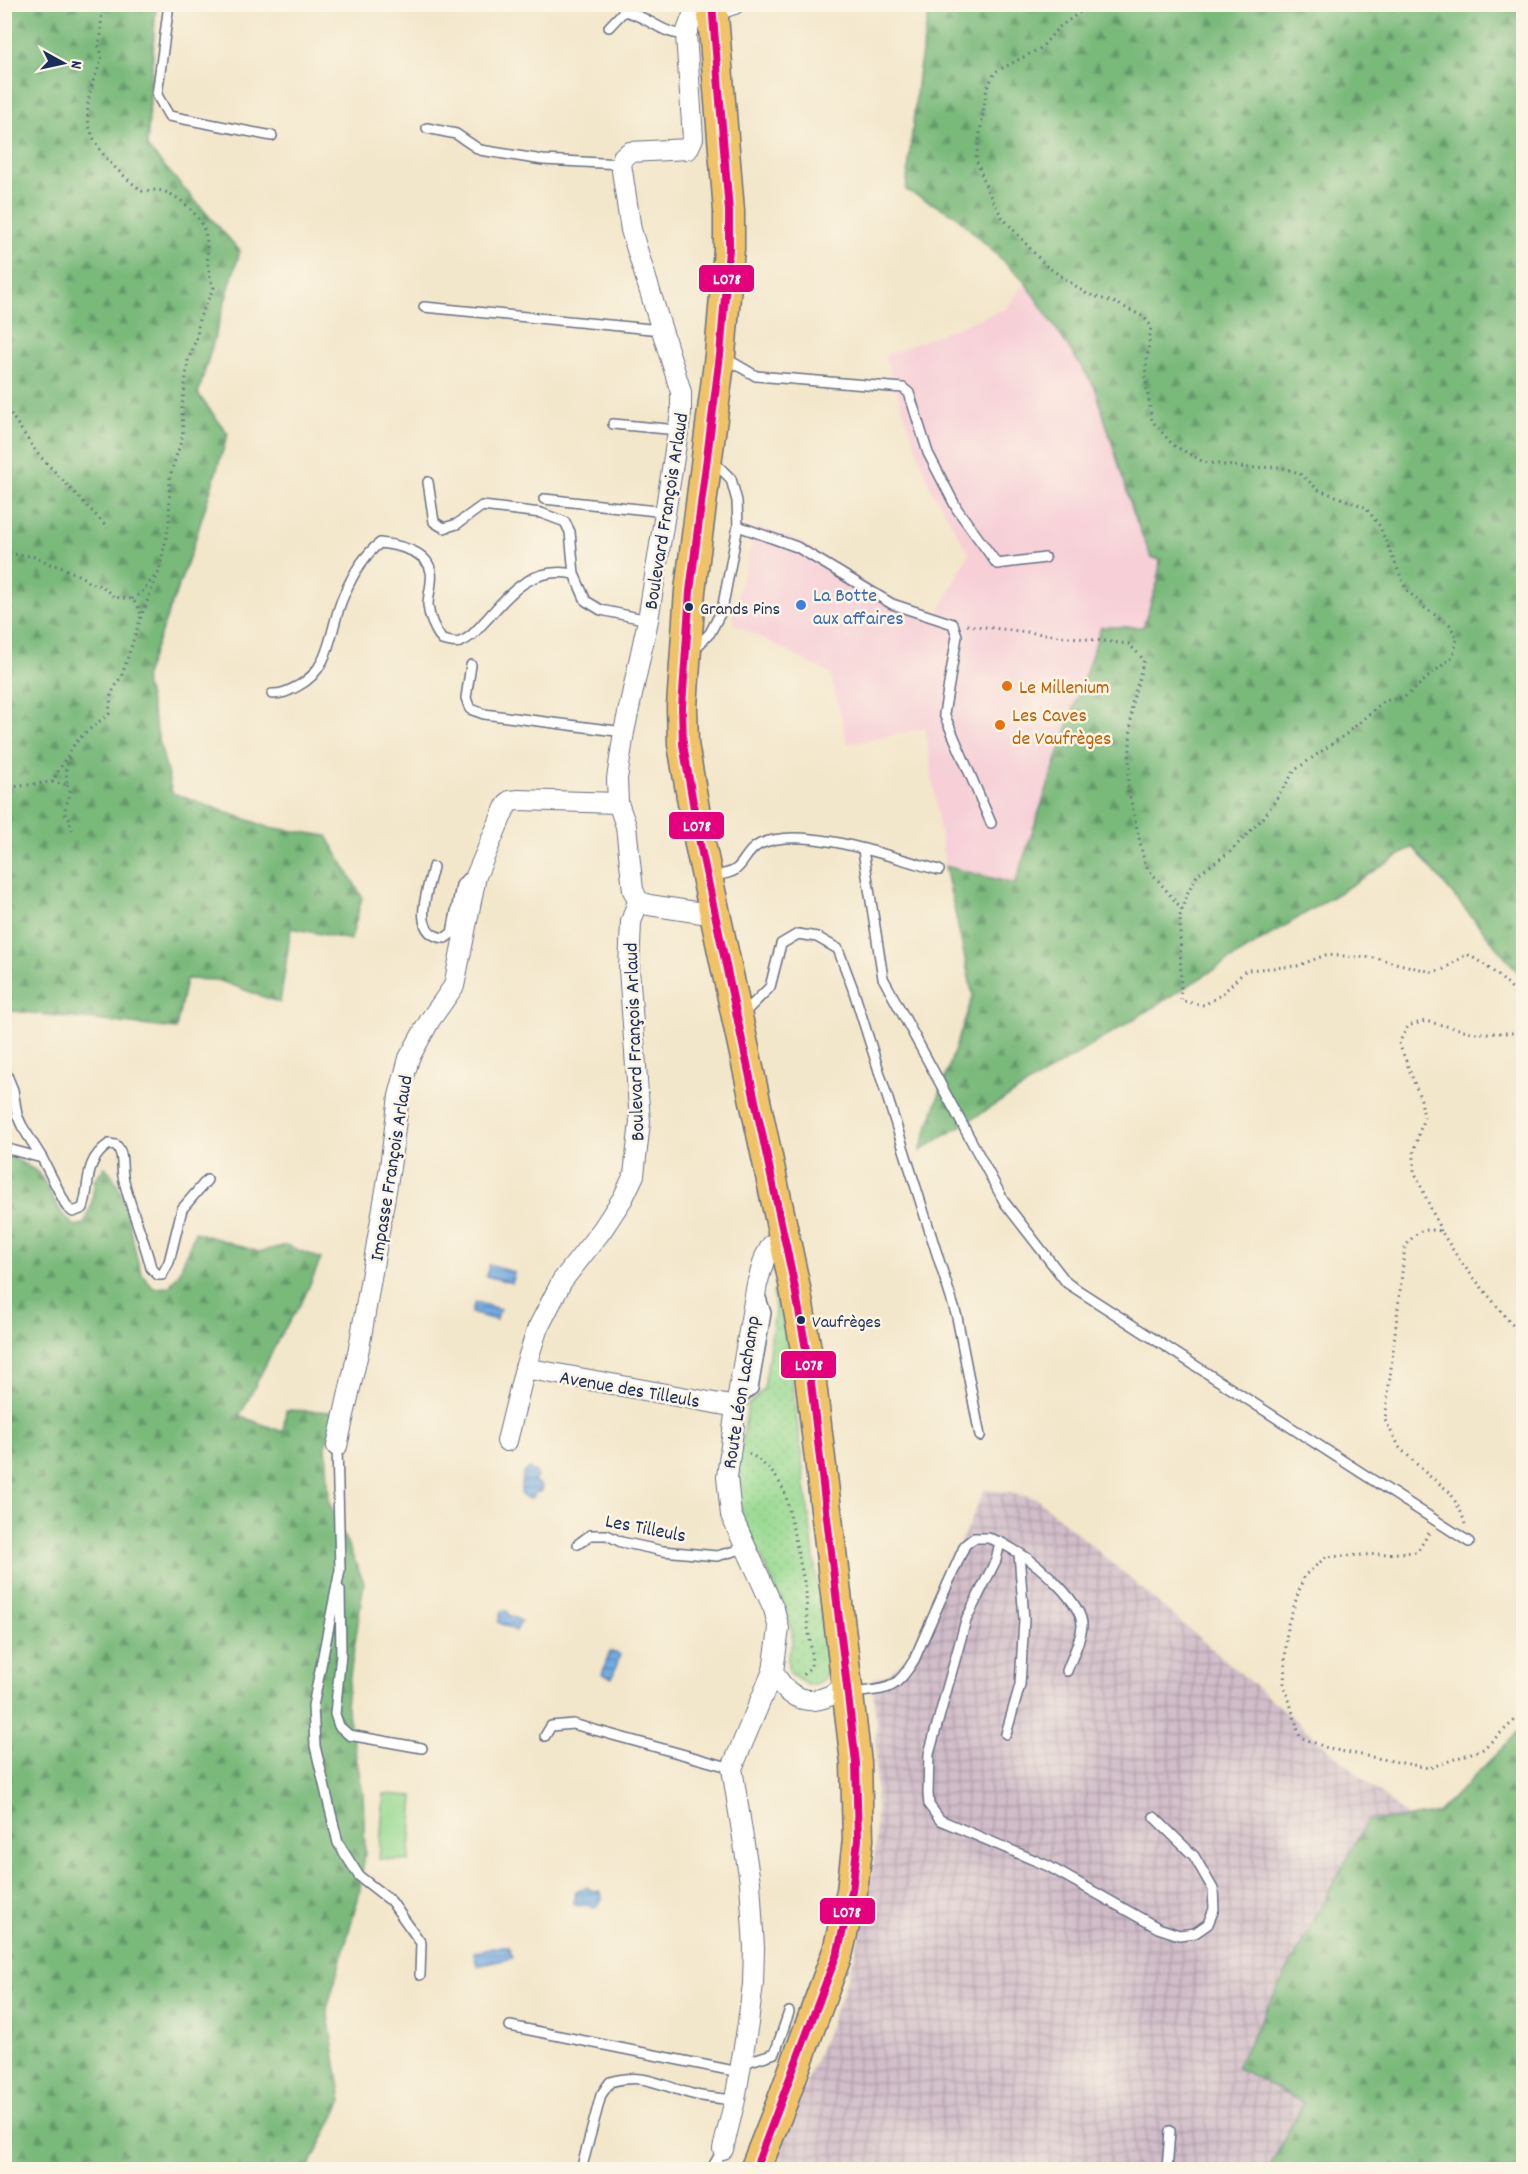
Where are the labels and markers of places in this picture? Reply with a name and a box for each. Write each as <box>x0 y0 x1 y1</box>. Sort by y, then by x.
place label: La Botte aux affaires <box>813 583 904 634</box>
place label: Grands Pins <box>700 598 780 623</box>
marker: La Botte aux affaires <box>794 598 808 612</box>
marker: Grands Pins <box>683 601 695 613</box>
place label: Le Millenium <box>1019 675 1110 703</box>
marker: Le Millenium <box>1000 679 1014 693</box>
place label: Les Caves de Vaufrèges <box>1012 703 1111 754</box>
marker: Les Caves de Vaufrèges <box>993 718 1007 732</box>
place label: Vaufrèges <box>812 1311 881 1336</box>
marker: Vaufrèges <box>795 1314 807 1326</box>

